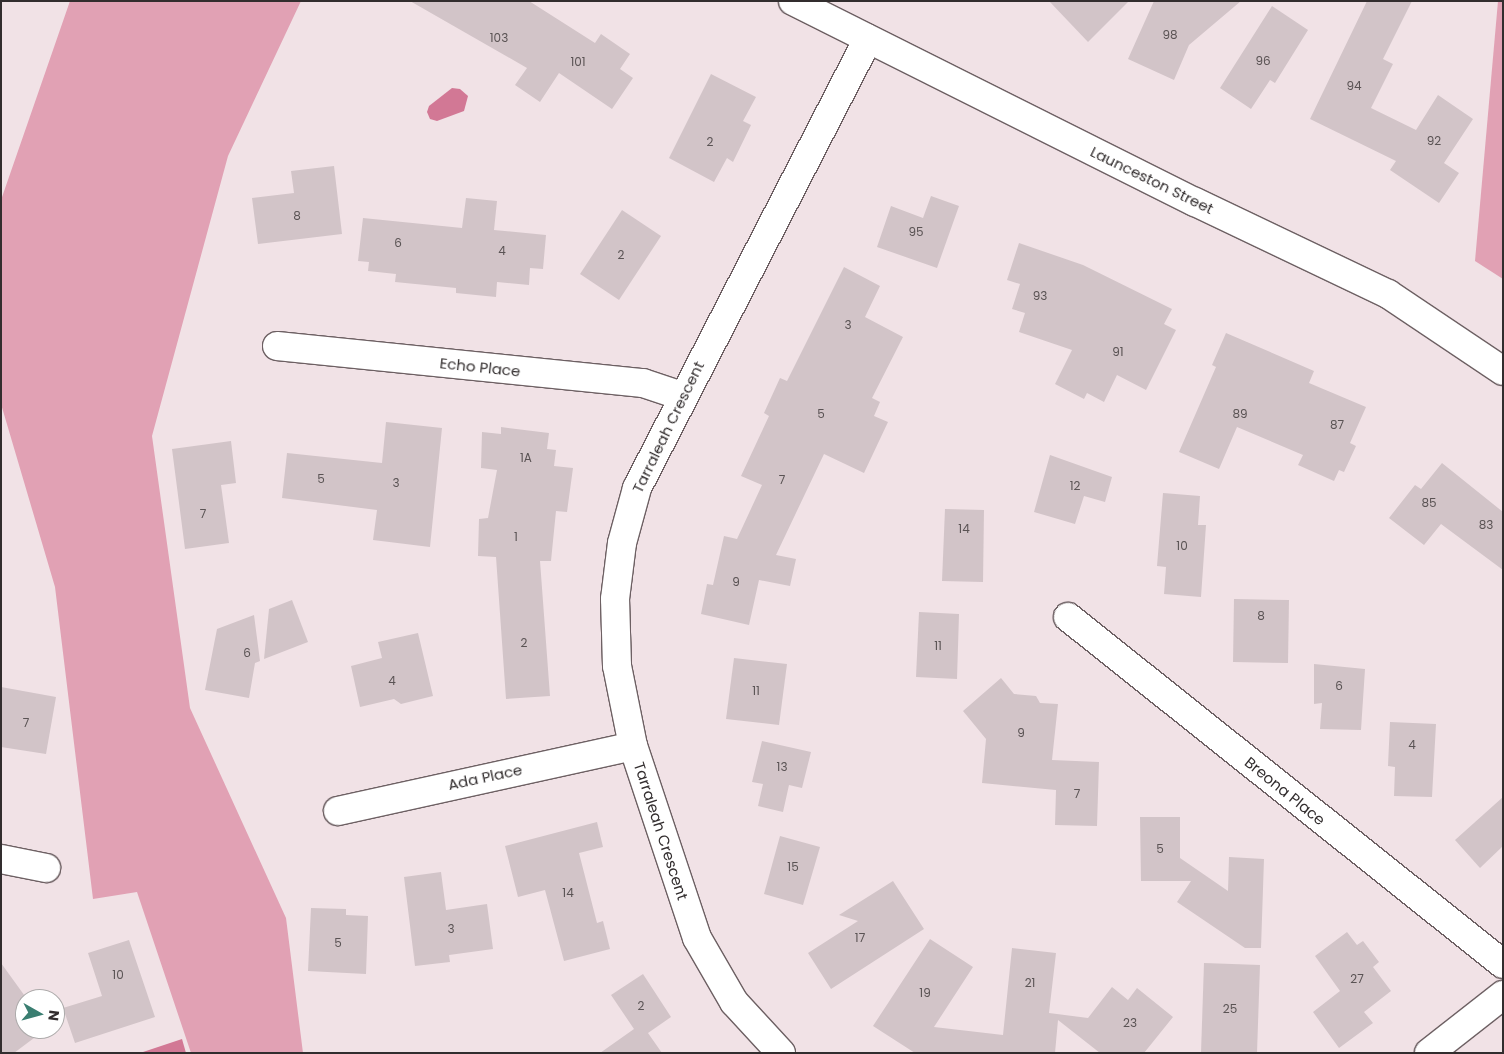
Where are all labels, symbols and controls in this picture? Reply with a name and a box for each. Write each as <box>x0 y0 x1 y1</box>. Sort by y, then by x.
house number: 98 <box>1162 28 1178 42</box>
house number: 103 <box>490 31 508 45</box>
house number: 96 <box>1255 54 1271 68</box>
house number: 101 <box>570 55 586 69</box>
house number: 94 <box>1346 79 1362 93</box>
house number: 92 <box>1427 134 1441 148</box>
house number: 2 <box>707 135 713 149</box>
street label: Launceston Street <box>1088 142 1216 218</box>
house number: 8 <box>293 209 301 223</box>
house number: 95 <box>908 225 924 239</box>
house number: 6 <box>394 236 402 250</box>
house number: 4 <box>498 244 506 258</box>
house number: 2 <box>618 248 624 262</box>
house number: 93 <box>1033 289 1047 303</box>
house number: 3 <box>844 318 852 332</box>
house number: 91 <box>1112 345 1124 359</box>
street label: Echo Place <box>439 354 521 380</box>
street label: Tarraleah Crescent <box>628 358 708 496</box>
house number: 5 <box>817 407 825 421</box>
house number: 89 <box>1232 407 1248 421</box>
house number: 87 <box>1330 418 1344 432</box>
house number: 1A <box>520 451 532 465</box>
house number: 5 <box>317 472 325 486</box>
house number: 7 <box>779 473 785 487</box>
house number: 3 <box>392 476 400 490</box>
house number: 12 <box>1070 479 1080 493</box>
house number: 85 <box>1421 496 1437 510</box>
house number: 7 <box>200 507 206 521</box>
house number: 83 <box>1479 518 1493 532</box>
house number: 14 <box>958 522 970 536</box>
house number: 1 <box>514 530 518 544</box>
house number: 10 <box>1176 539 1188 553</box>
house number: 9 <box>732 575 740 589</box>
house number: 8 <box>1257 609 1265 623</box>
house number: 2 <box>521 636 527 650</box>
house number: 11 <box>934 639 942 653</box>
house number: 6 <box>243 646 251 660</box>
house number: 4 <box>388 674 396 688</box>
house number: 6 <box>1335 679 1343 693</box>
house number: 11 <box>752 684 760 698</box>
house number: 7 <box>23 716 29 730</box>
house number: 9 <box>1017 726 1025 740</box>
house number: 4 <box>1408 738 1416 752</box>
street label: Breona Place <box>1241 753 1329 829</box>
street label: Ada Place <box>446 760 524 794</box>
street label: Tarraleah Crescent <box>630 760 692 902</box>
house number: 13 <box>777 760 787 774</box>
house number: 7 <box>1074 787 1080 801</box>
house number: 5 <box>1156 842 1164 856</box>
house number: 15 <box>787 860 799 874</box>
house number: 14 <box>562 886 574 900</box>
house number: 3 <box>447 922 455 936</box>
house number: 17 <box>855 931 865 945</box>
house number: 5 <box>334 936 342 950</box>
house number: 10 <box>112 968 124 982</box>
house number: 27 <box>1350 972 1364 986</box>
house number: 21 <box>1025 976 1035 990</box>
house number: 19 <box>919 986 931 1000</box>
north arrow <box>15 989 65 1039</box>
house number: 2 <box>638 999 644 1013</box>
house number: 25 <box>1223 1002 1237 1016</box>
text: N <box>43 1009 64 1022</box>
house number: 23 <box>1123 1016 1137 1030</box>

